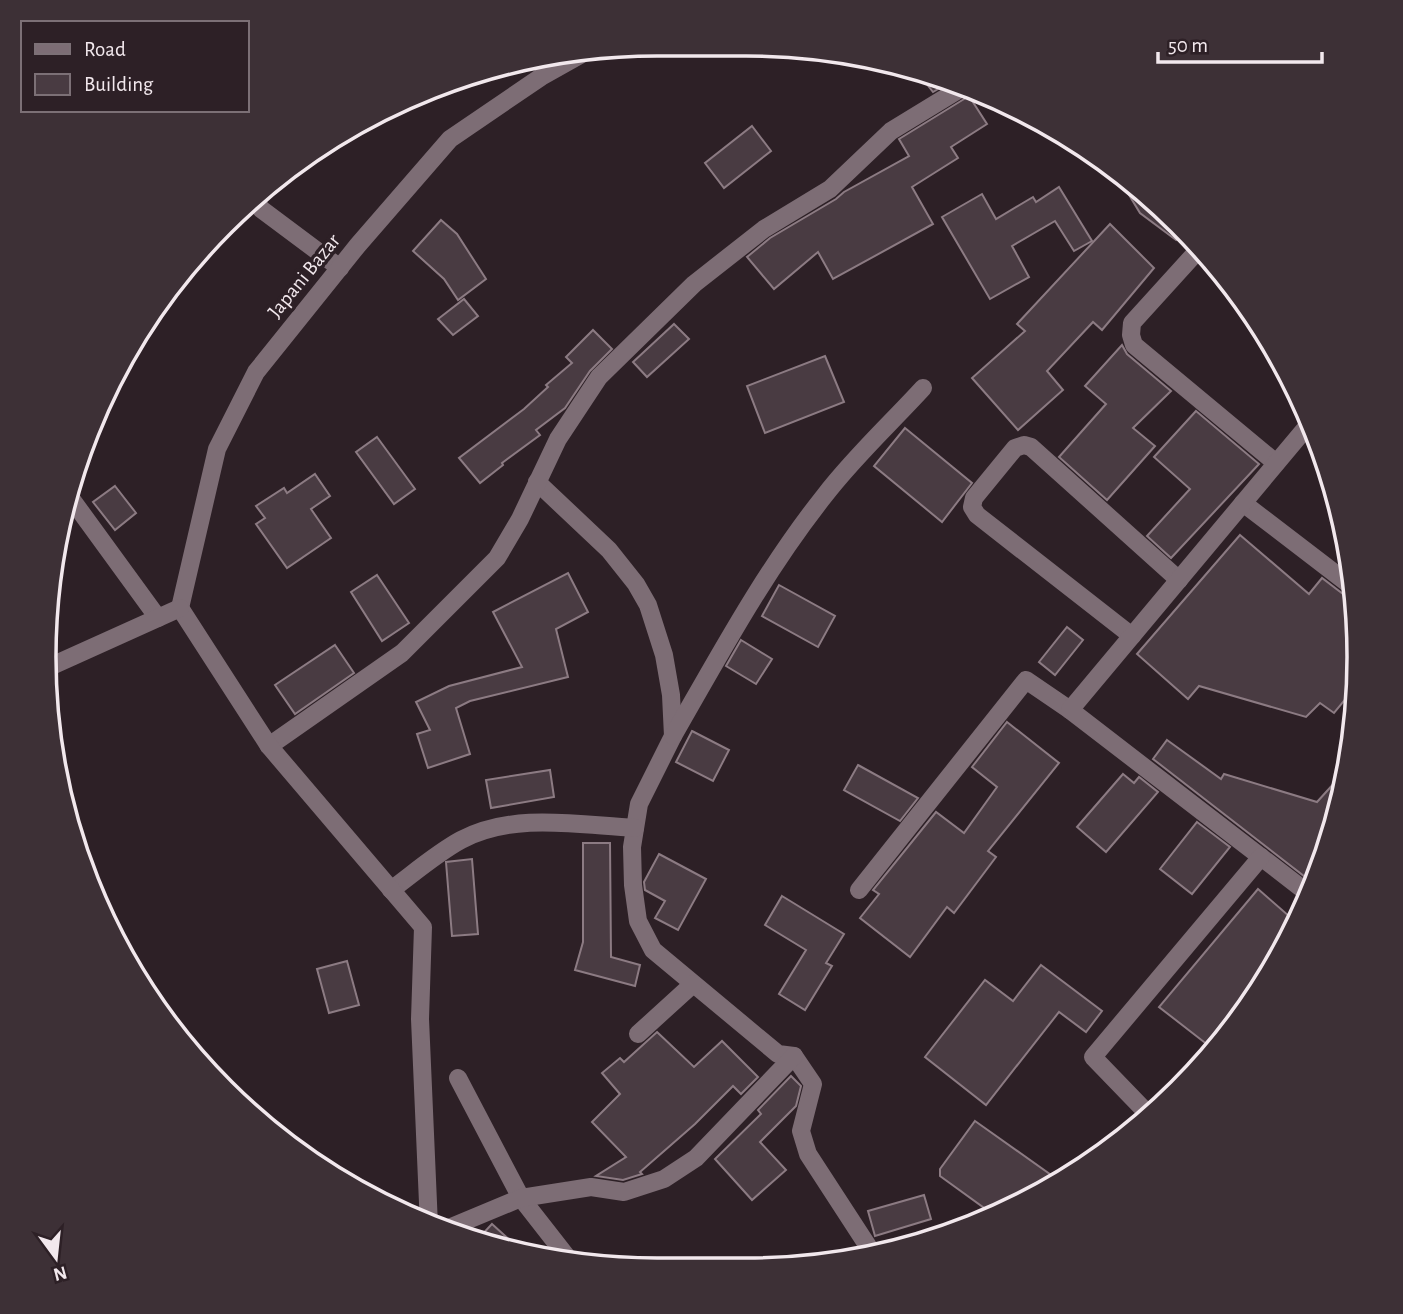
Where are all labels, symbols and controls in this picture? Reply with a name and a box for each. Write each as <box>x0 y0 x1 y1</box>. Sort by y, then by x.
legend <box>21 21 248 112</box>
scale bar <box>1158 21 1322 65</box>
text: 50 m <box>1168 35 1208 56</box>
text: Road <box>84 39 126 60</box>
text: Building <box>84 74 154 95</box>
street label: Japani Bazar <box>264 230 344 322</box>
north arrow <box>21 1223 91 1293</box>
text: N <box>51 1262 69 1284</box>

